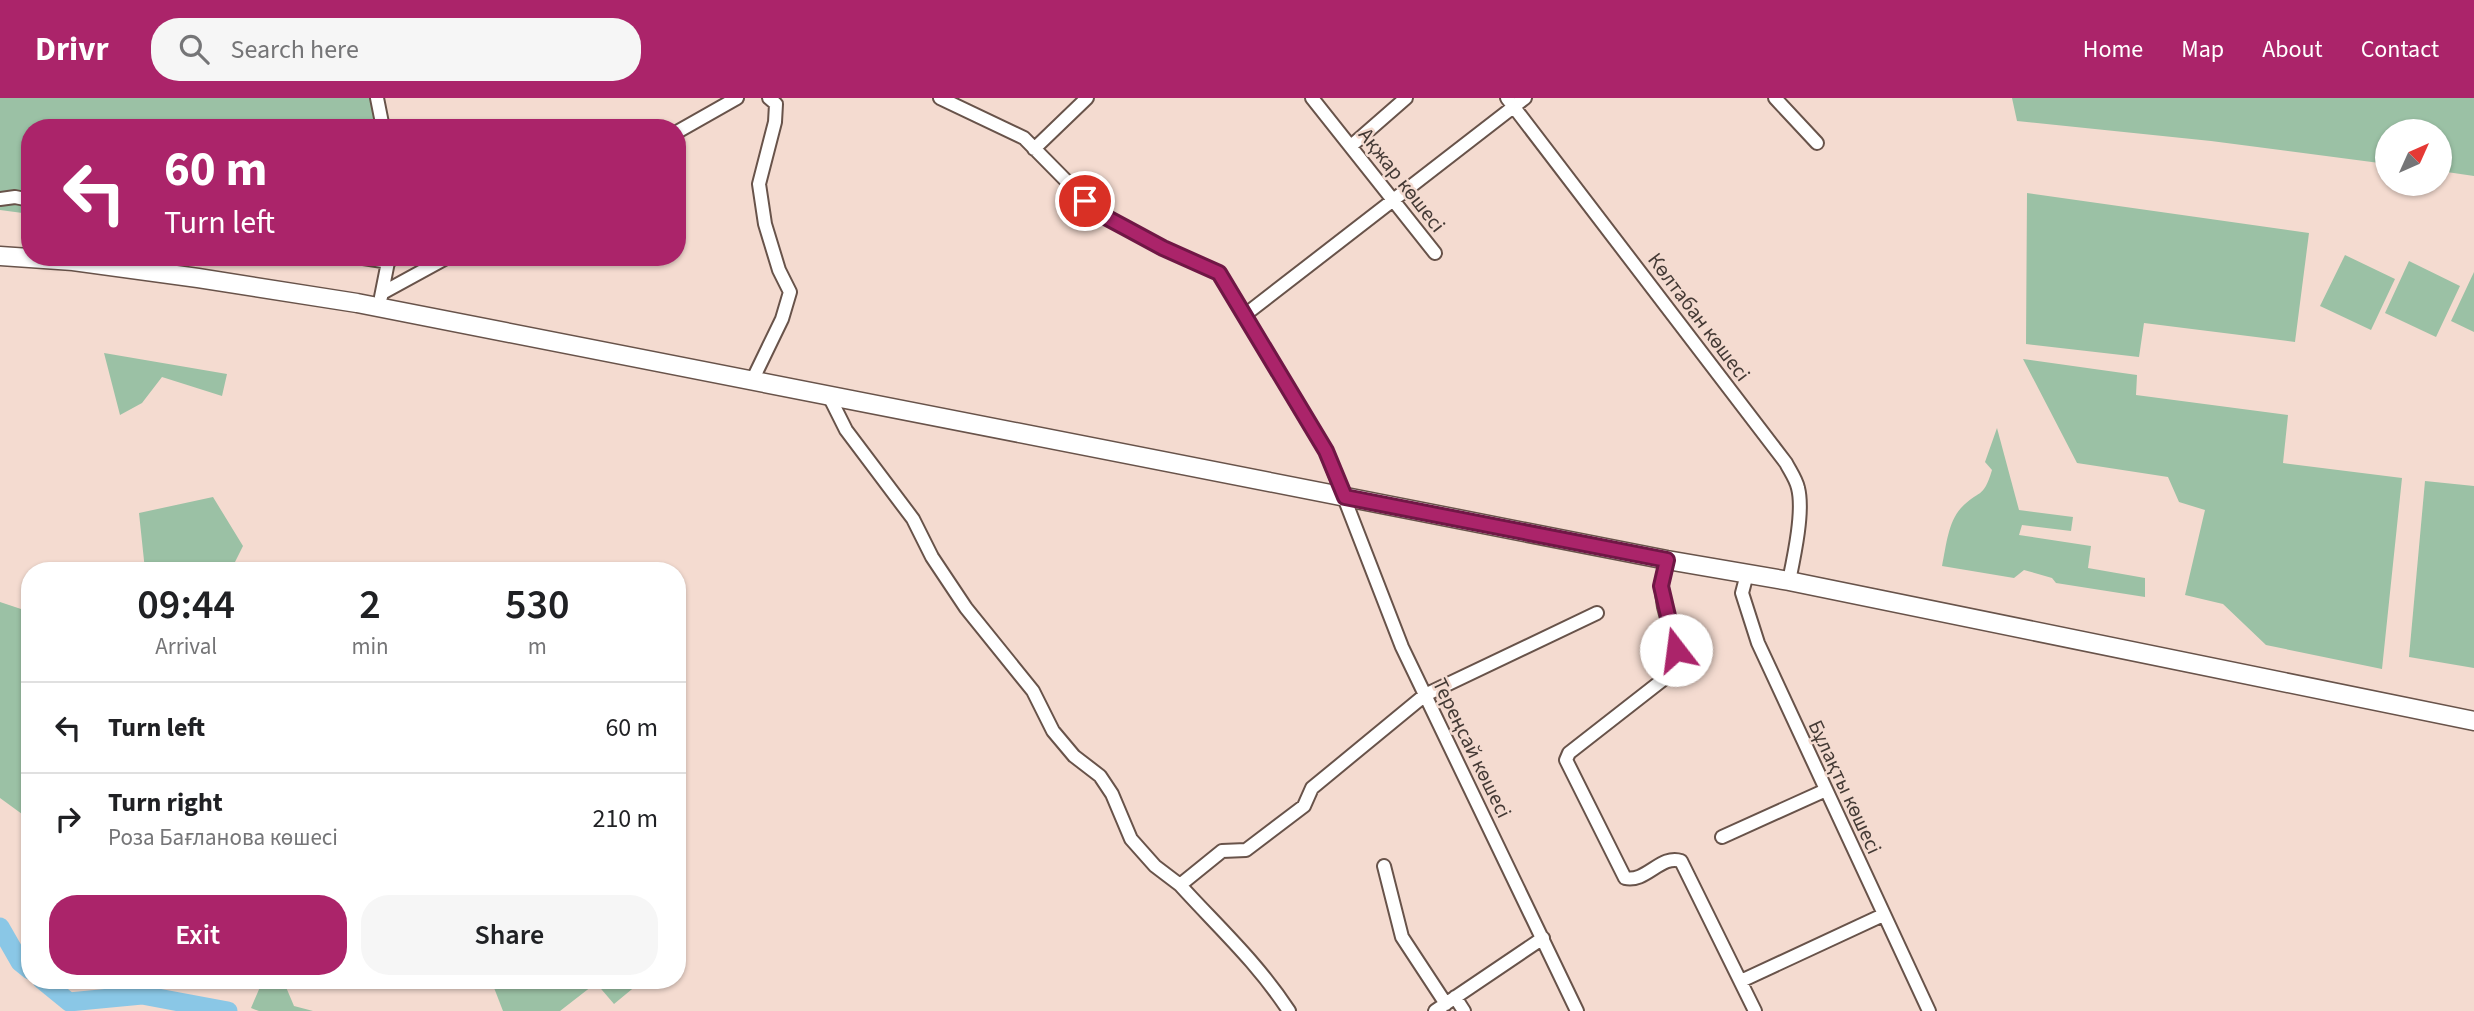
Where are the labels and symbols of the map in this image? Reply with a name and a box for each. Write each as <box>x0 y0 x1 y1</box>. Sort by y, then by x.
north arrow <box>2375 119 2452 196</box>
street label: Ақжар көшесі <box>1351 121 1453 239</box>
pin <box>1055 171 1115 231</box>
street label: Көлтабан көшесі <box>1641 246 1757 388</box>
position arrow <box>1639 613 1713 687</box>
street label: Тереңсай көшесі <box>1425 673 1519 823</box>
street label: Бұлақты көшесі <box>1801 715 1889 859</box>

